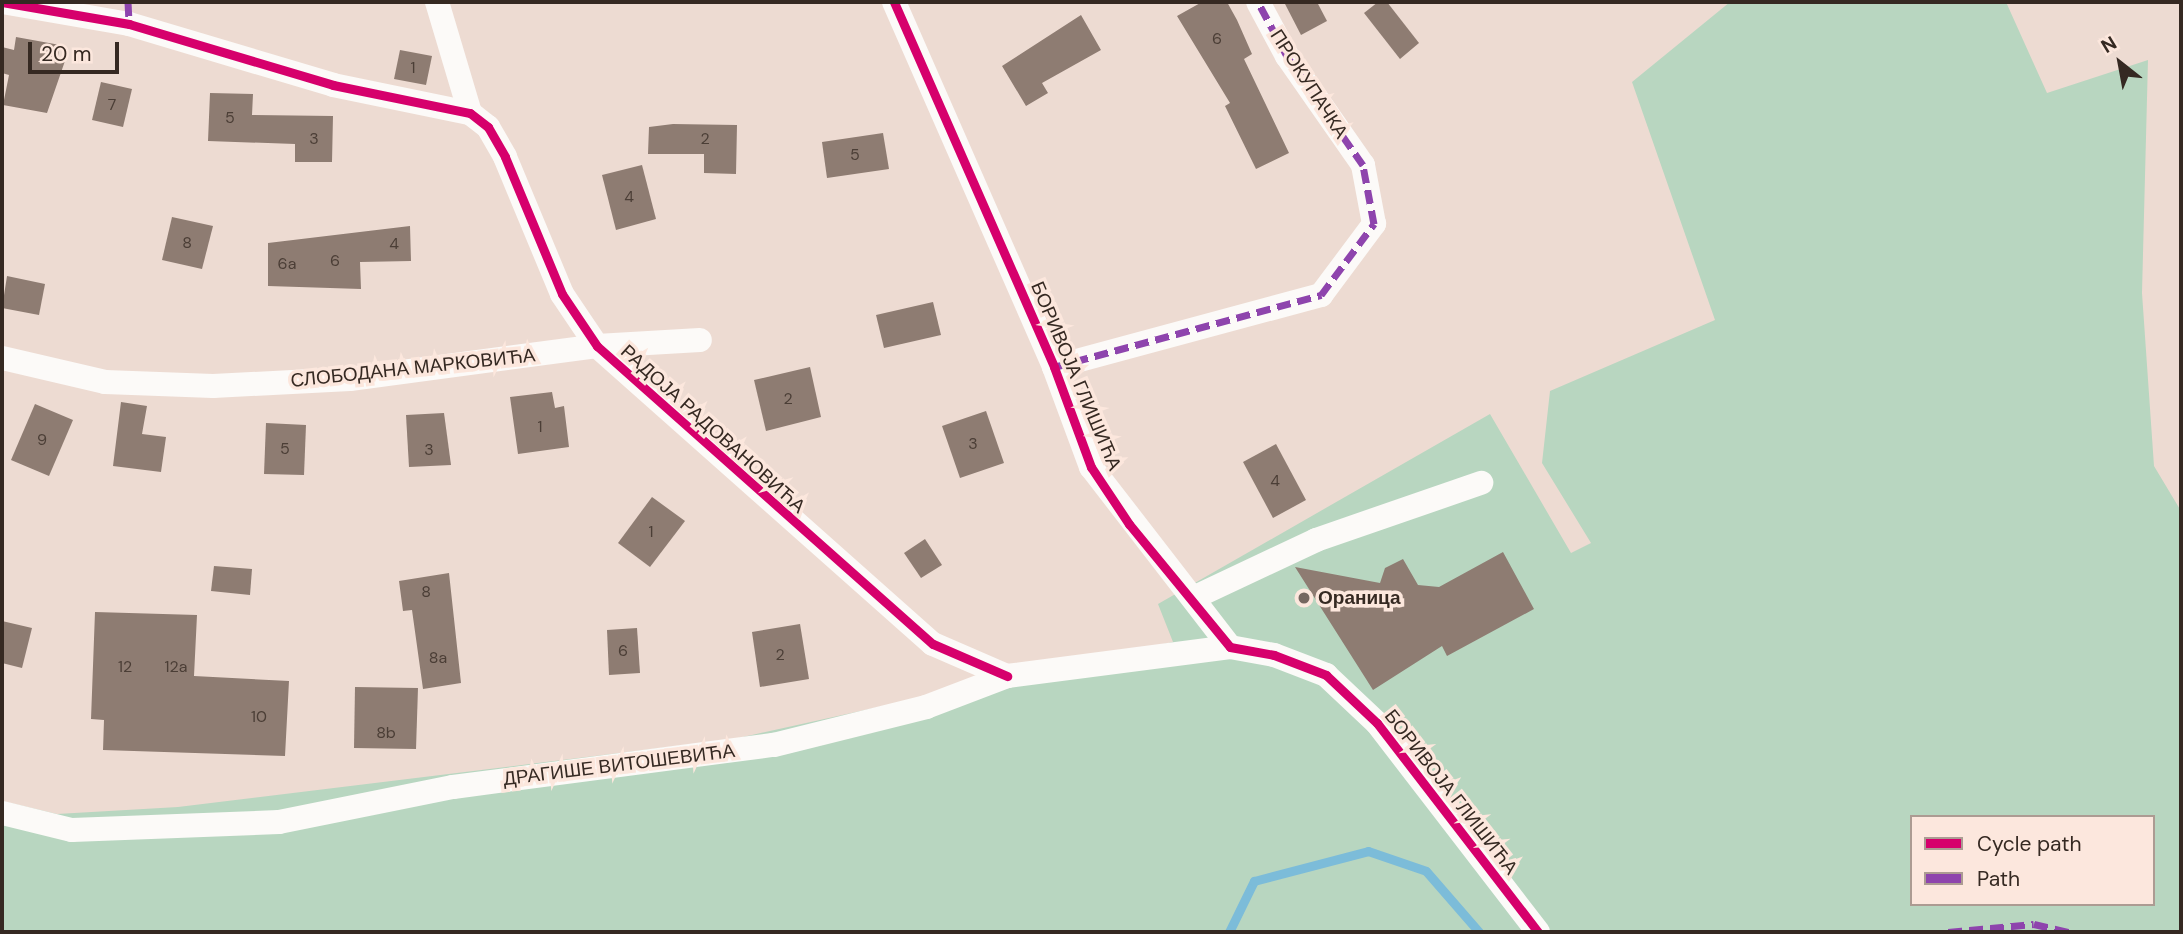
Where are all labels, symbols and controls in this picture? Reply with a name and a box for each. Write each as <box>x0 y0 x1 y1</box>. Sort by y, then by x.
street label: ПРОКУПАЧКА <box>1265 25 1353 143</box>
scale bar <box>32 28 122 72</box>
north arrow <box>2085 28 2155 98</box>
house number: 6 <box>1212 29 1222 49</box>
text: N <box>2097 30 2121 59</box>
text: 20 m <box>41 40 92 68</box>
house number: 1 <box>411 58 415 78</box>
house number: 7 <box>108 95 116 115</box>
house number: 5 <box>225 108 235 128</box>
house number: 3 <box>309 129 319 149</box>
house number: 2 <box>700 129 710 149</box>
house number: 5 <box>850 145 860 165</box>
house number: 4 <box>624 187 634 207</box>
house number: 8 <box>182 233 192 253</box>
house number: 4 <box>389 234 399 254</box>
house number: 6 <box>330 251 340 271</box>
house number: 6a <box>278 254 296 274</box>
street label: БОРИВОЈА ГЛИШИЋА <box>1026 278 1126 474</box>
street label: РАДОЈА РАДОВАНОВИЋА <box>616 340 810 518</box>
street label: СЛОБОДАНА МАРКОВИЋА <box>289 344 537 392</box>
house number: 2 <box>783 389 793 409</box>
house number: 1 <box>538 417 542 437</box>
house number: 9 <box>37 430 47 450</box>
house number: 3 <box>968 434 978 454</box>
house number: 5 <box>280 439 290 459</box>
house number: 3 <box>424 440 434 460</box>
house number: 4 <box>1270 471 1280 491</box>
house number: 1 <box>649 522 653 542</box>
house number: 8 <box>421 582 431 602</box>
place label: Ораница <box>1318 587 1401 609</box>
marker: Ораница <box>1296 590 1312 606</box>
house number: 6 <box>618 641 628 661</box>
house number: 2 <box>775 645 785 665</box>
house number: 8a <box>429 648 447 668</box>
house number: 12 <box>118 657 132 677</box>
house number: 12a <box>165 657 187 677</box>
street label: БОРИВОЈА ГЛИШИЋА <box>1380 705 1522 879</box>
house number: 10 <box>251 707 267 727</box>
house number: 8b <box>376 723 396 743</box>
street label: ДРАГИШЕ ВИТОШЕВИЋА <box>502 739 736 791</box>
legend <box>1910 815 2155 906</box>
text: Cycle path <box>1977 830 2082 858</box>
text: Path <box>1977 865 2020 893</box>

